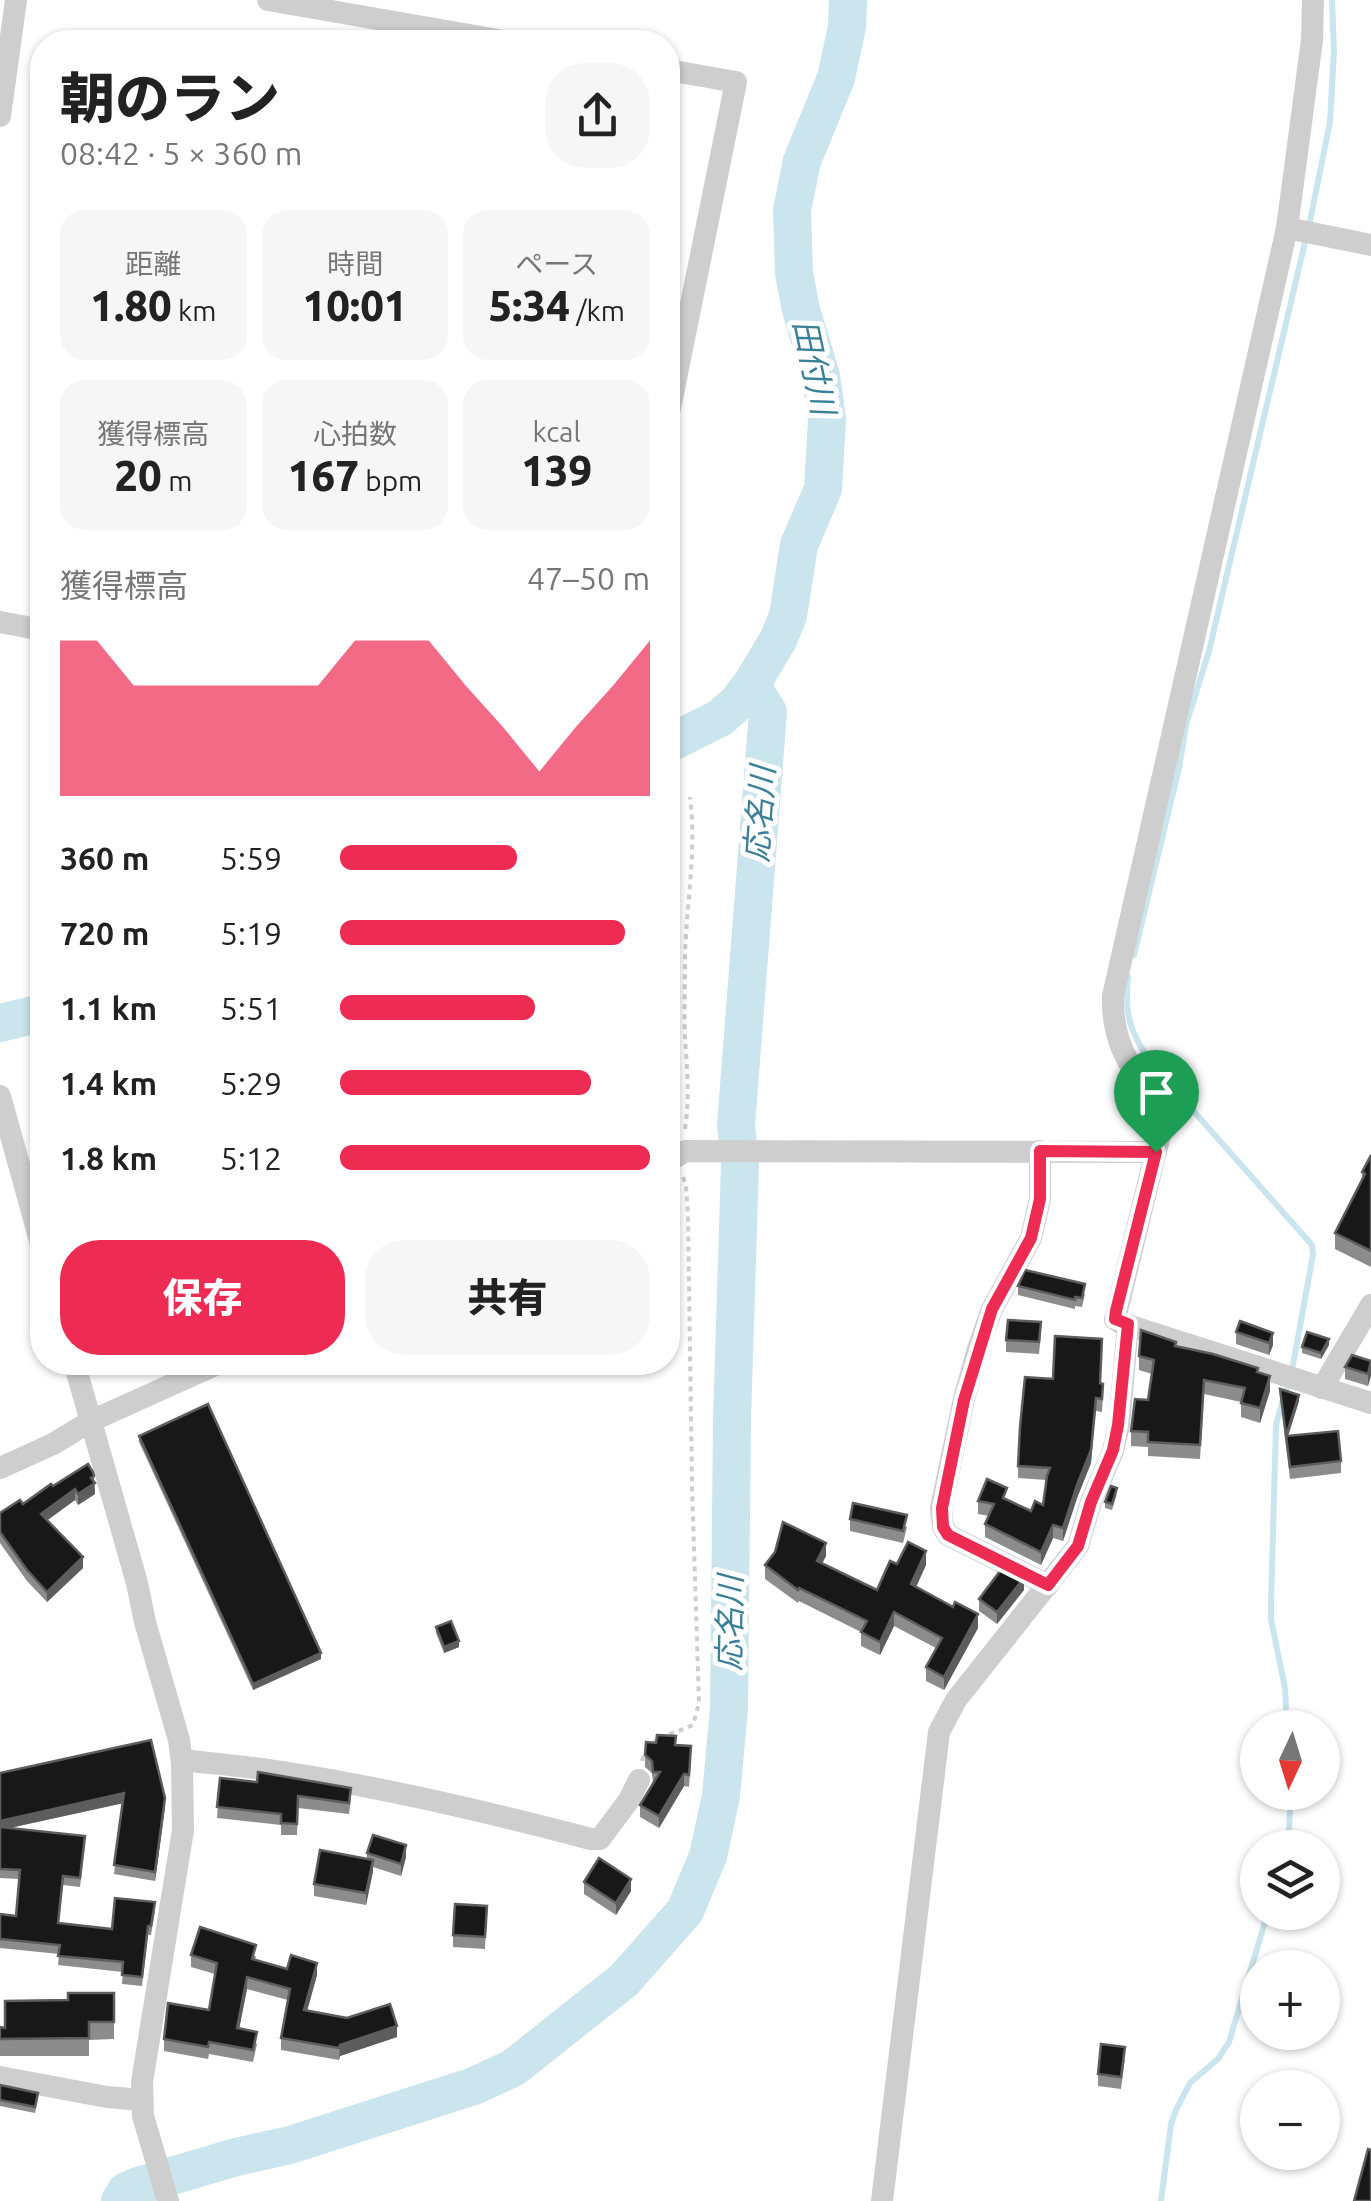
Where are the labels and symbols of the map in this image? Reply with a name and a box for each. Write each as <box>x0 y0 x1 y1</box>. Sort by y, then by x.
water label: 田付川 <box>787 316 843 420</box>
water label: 応名川 <box>738 762 781 863</box>
pin <box>1114 1050 1199 1153</box>
water label: 応名川 <box>710 1572 748 1671</box>
north arrow <box>1240 1710 1340 1810</box>

